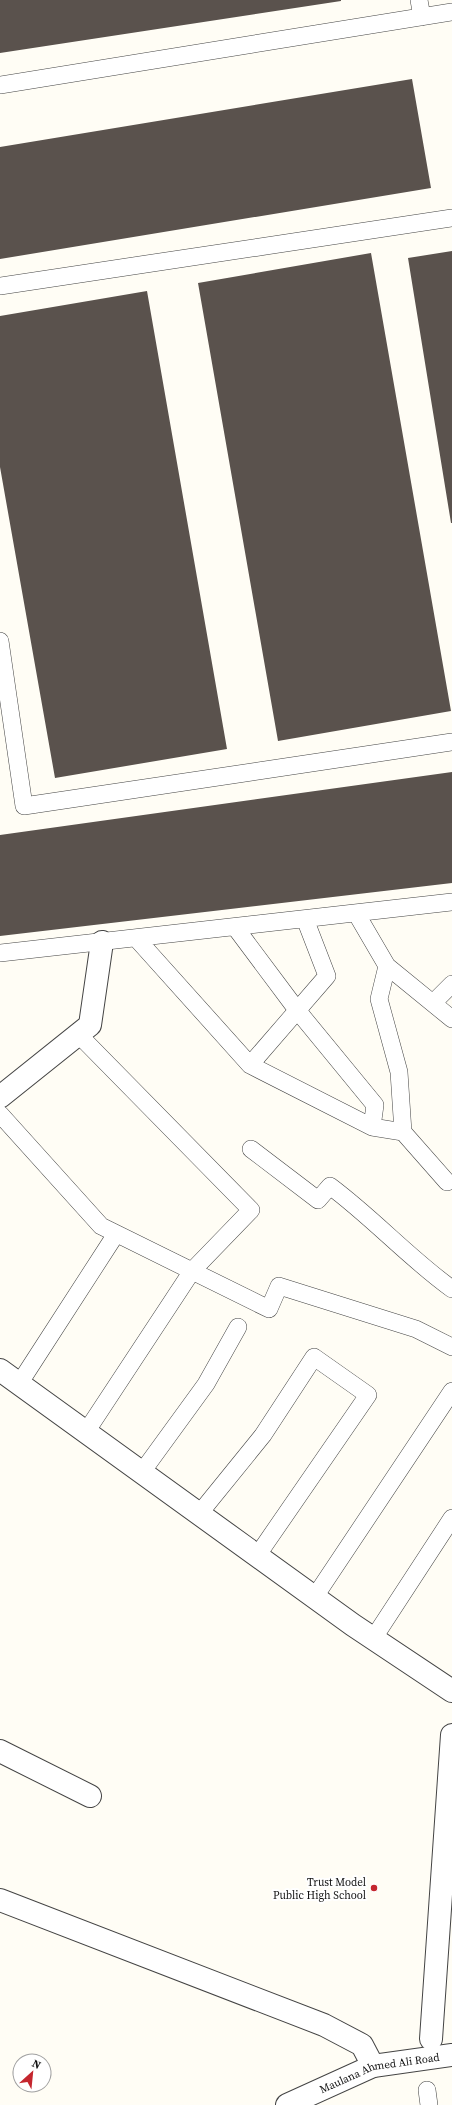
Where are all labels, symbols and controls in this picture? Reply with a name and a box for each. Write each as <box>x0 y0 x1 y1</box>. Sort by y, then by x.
place label: Trust Model Public High School <box>273 1875 366 1903</box>
marker: Trust Model Public High School <box>369 1883 379 1893</box>
street label: Maulana Ahmed Ali Road <box>317 2049 441 2097</box>
north arrow <box>12 2053 52 2093</box>
text: N <box>29 2056 43 2073</box>

